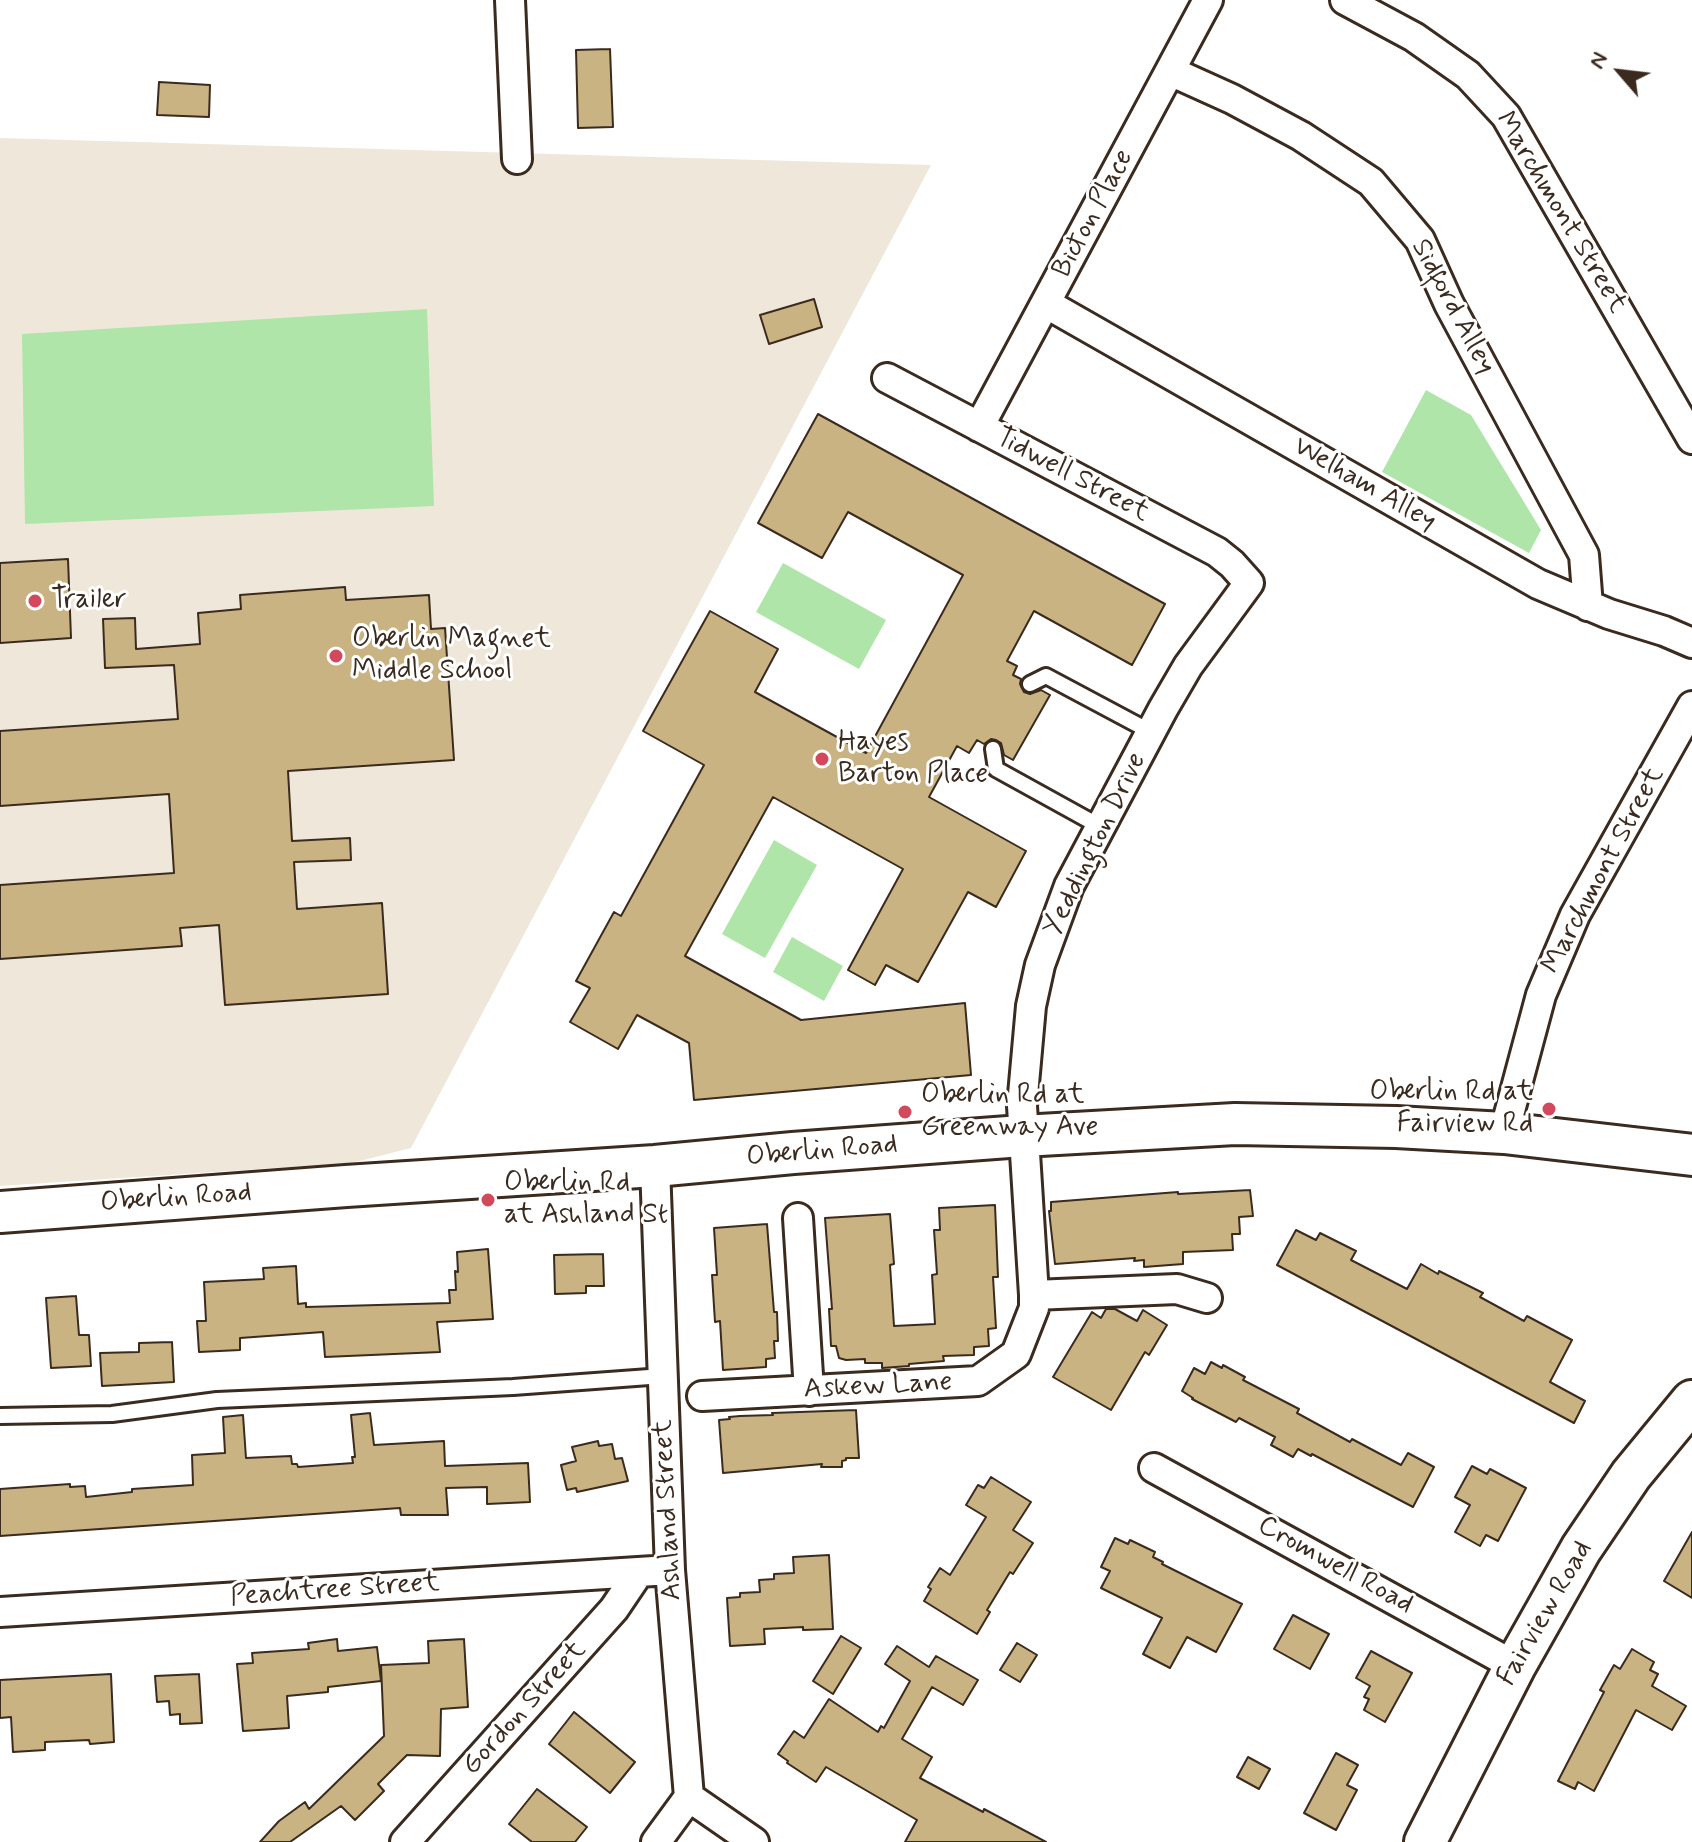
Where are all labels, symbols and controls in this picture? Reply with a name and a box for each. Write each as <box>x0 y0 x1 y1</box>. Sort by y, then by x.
north arrow <box>1580 32 1660 112</box>
text: N <box>1583 48 1615 74</box>
street label: Marchmont Street <box>1487 106 1633 320</box>
street label: Bicton Place <box>1046 144 1142 284</box>
street label: Sidford Alley <box>1402 234 1502 380</box>
street label: Tidwell Street <box>989 421 1155 531</box>
street label: Welham Alley <box>1287 431 1441 539</box>
place label: Trailer <box>51 584 127 618</box>
marker: Trailer <box>26 592 44 610</box>
place label: Oberlin Magnet Middle School <box>352 623 551 689</box>
marker: Oberlin Magnet Middle School <box>327 647 345 665</box>
place label: Hayes Barton Place <box>838 726 988 792</box>
street label: Yeddington Drive <box>1037 748 1155 942</box>
marker: Hayes Barton Place <box>813 750 831 768</box>
street label: Marchmont Street <box>1535 762 1673 980</box>
place label: Oberlin Rd at Fairview Rd <box>1370 1076 1533 1142</box>
place label: Oberlin Rd at Greenway Ave <box>921 1079 1098 1145</box>
marker: Oberlin Rd at Fairview Rd <box>1540 1100 1558 1118</box>
marker: Oberlin Rd at Greenway Ave <box>896 1103 914 1121</box>
street label: Oberlin Road <box>745 1129 899 1175</box>
place label: Oberlin Rd at Ashland St <box>504 1167 668 1233</box>
street label: Oberlin Road <box>99 1177 253 1221</box>
marker: Oberlin Rd at Ashland St <box>479 1191 497 1209</box>
street label: Askew Lane <box>803 1366 953 1408</box>
street label: Ashland Street <box>647 1419 691 1601</box>
street label: Cromwell Road <box>1251 1509 1419 1623</box>
street label: Fairview Road <box>1491 1536 1601 1692</box>
street label: Peachtree Street <box>229 1567 441 1615</box>
street label: Gordon Street <box>456 1635 594 1783</box>

